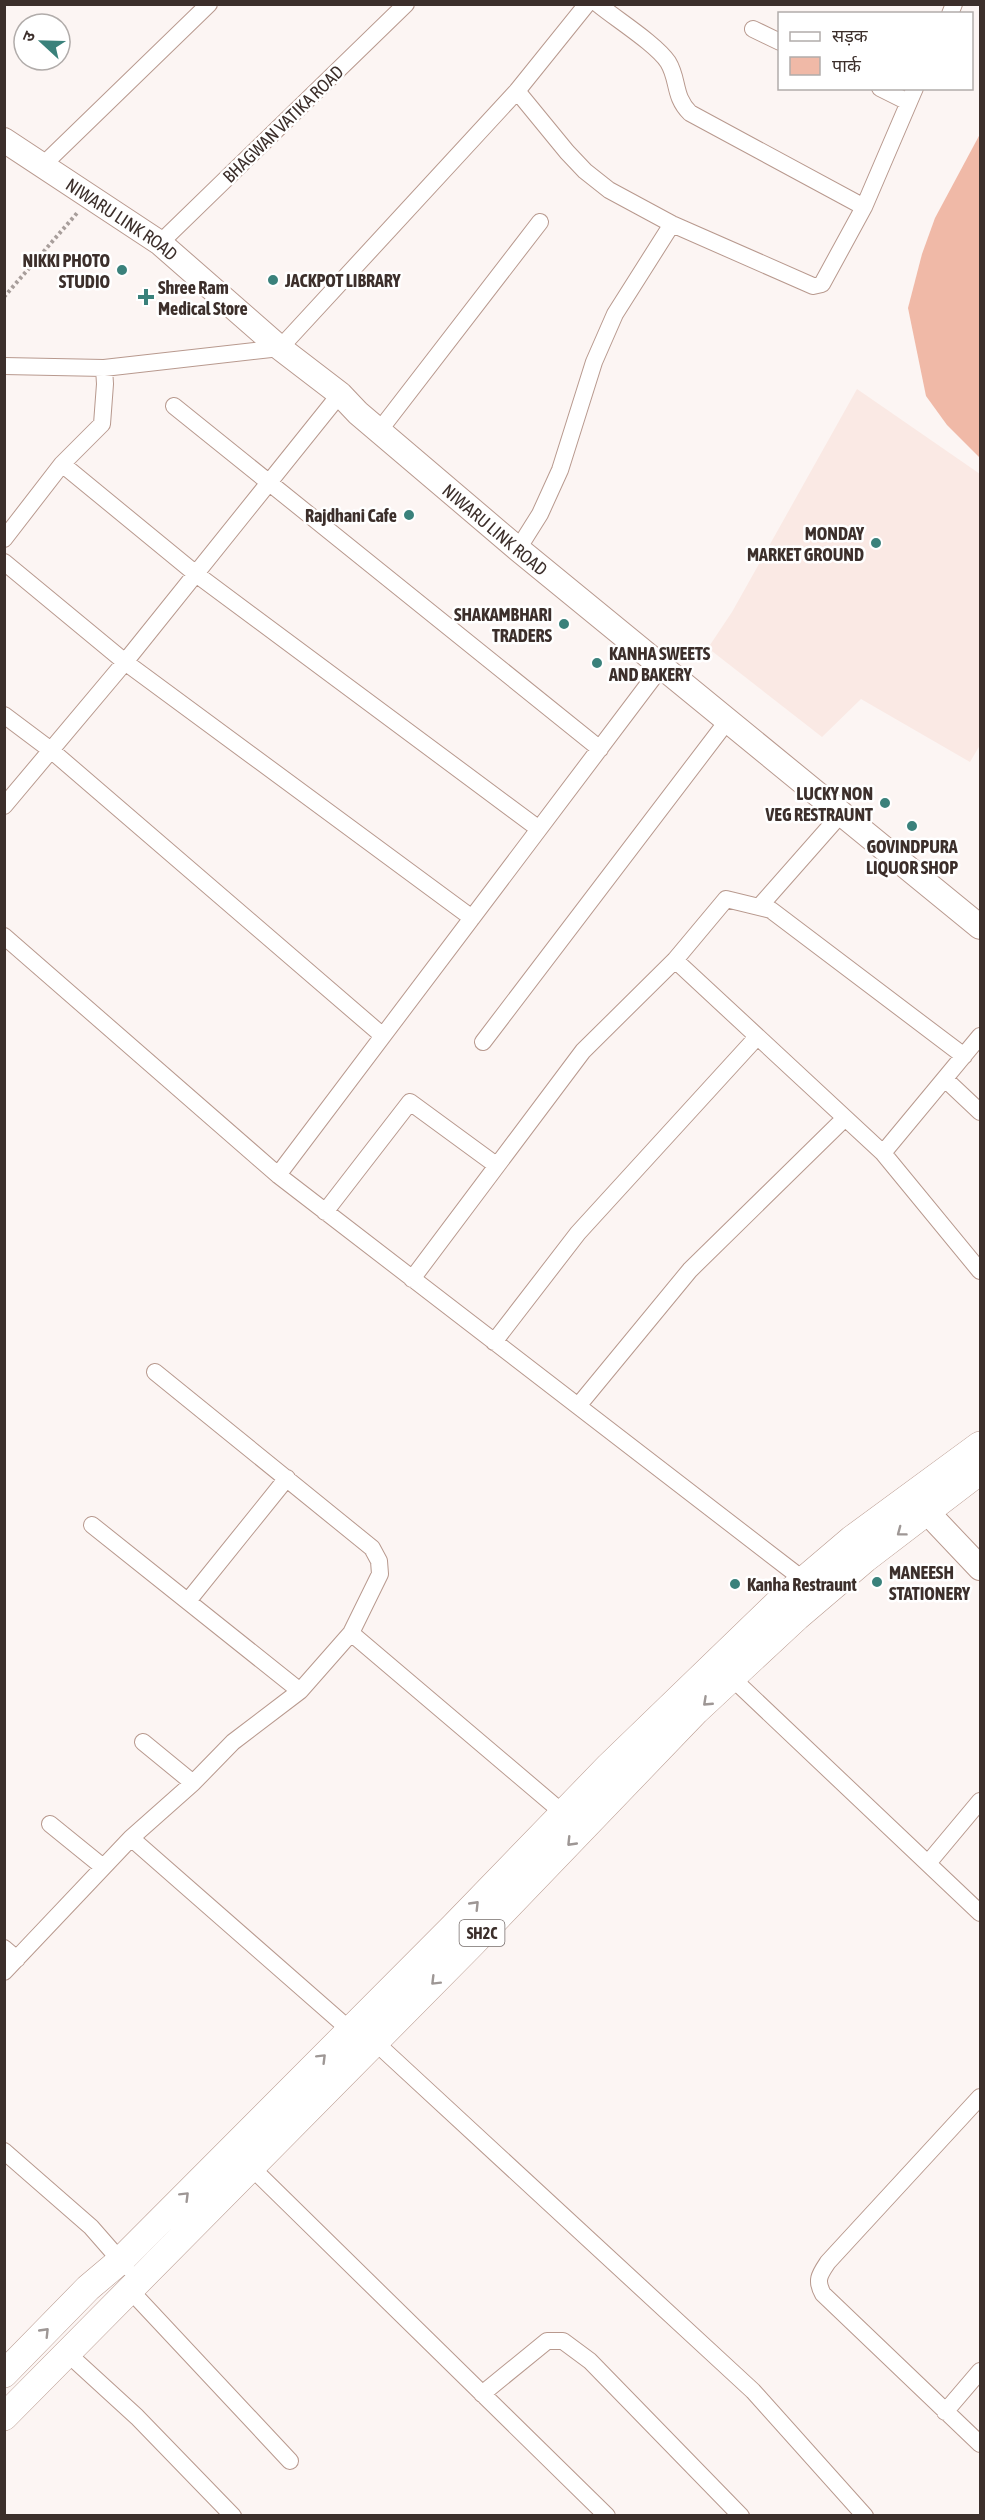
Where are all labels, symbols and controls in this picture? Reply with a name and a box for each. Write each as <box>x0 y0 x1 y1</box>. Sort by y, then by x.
north arrow <box>12 12 72 72</box>
legend <box>778 12 973 90</box>
text: सड़क <box>832 25 869 46</box>
text: उ <box>18 28 38 44</box>
text: पार्क <box>832 55 862 76</box>
street label: BHAGWAN VATIKA ROAD <box>218 61 348 187</box>
street label: NIWARU LINK ROAD <box>62 174 182 264</box>
place label: NIKKI PHOTO STUDIO <box>23 250 110 292</box>
marker: NIKKI PHOTO STUDIO <box>115 263 129 277</box>
place label: JACKPOT LIBRARY <box>284 270 402 291</box>
marker: JACKPOT LIBRARY <box>266 273 280 287</box>
place label: Shree Ram Medical Store <box>158 277 248 319</box>
marker: Shree Ram Medical Store <box>139 290 153 304</box>
street label: NIWARU LINK ROAD <box>438 479 552 579</box>
place label: Rajdhani Cafe <box>305 505 397 526</box>
marker: Rajdhani Cafe <box>402 508 416 522</box>
place label: MONDAY MARKET GROUND <box>747 523 865 565</box>
marker: MONDAY MARKET GROUND <box>869 536 883 550</box>
place label: SHAKAMBHARI TRADERS <box>454 604 552 646</box>
marker: SHAKAMBHARI TRADERS <box>557 617 571 631</box>
place label: KANHA SWEETS AND BAKERY <box>608 643 711 685</box>
marker: KANHA SWEETS AND BAKERY <box>590 656 604 670</box>
place label: LUCKY NON VEG RESTRAUNT <box>764 783 873 825</box>
marker: LUCKY NON VEG RESTRAUNT <box>878 796 892 810</box>
marker: GOVINDPURA LIQUOR SHOP <box>905 819 919 833</box>
place label: GOVINDPURA LIQUOR SHOP <box>866 836 958 878</box>
one-way arrow <box>896 1525 907 1536</box>
place label: MANEESH STATIONERY <box>889 1562 971 1604</box>
place label: Kanha Restraunt <box>747 1574 858 1595</box>
marker: MANEESH STATIONERY <box>870 1575 884 1589</box>
marker: Kanha Restraunt <box>728 1577 742 1591</box>
one-way arrow <box>703 1695 713 1706</box>
one-way arrow <box>567 1834 578 1845</box>
one-way arrow <box>467 1901 478 1912</box>
road number: SH2C <box>460 1920 504 1946</box>
one-way arrow <box>431 1974 442 1985</box>
one-way arrow <box>315 2054 326 2065</box>
one-way arrow <box>177 2192 188 2203</box>
one-way arrow <box>38 2328 49 2339</box>

